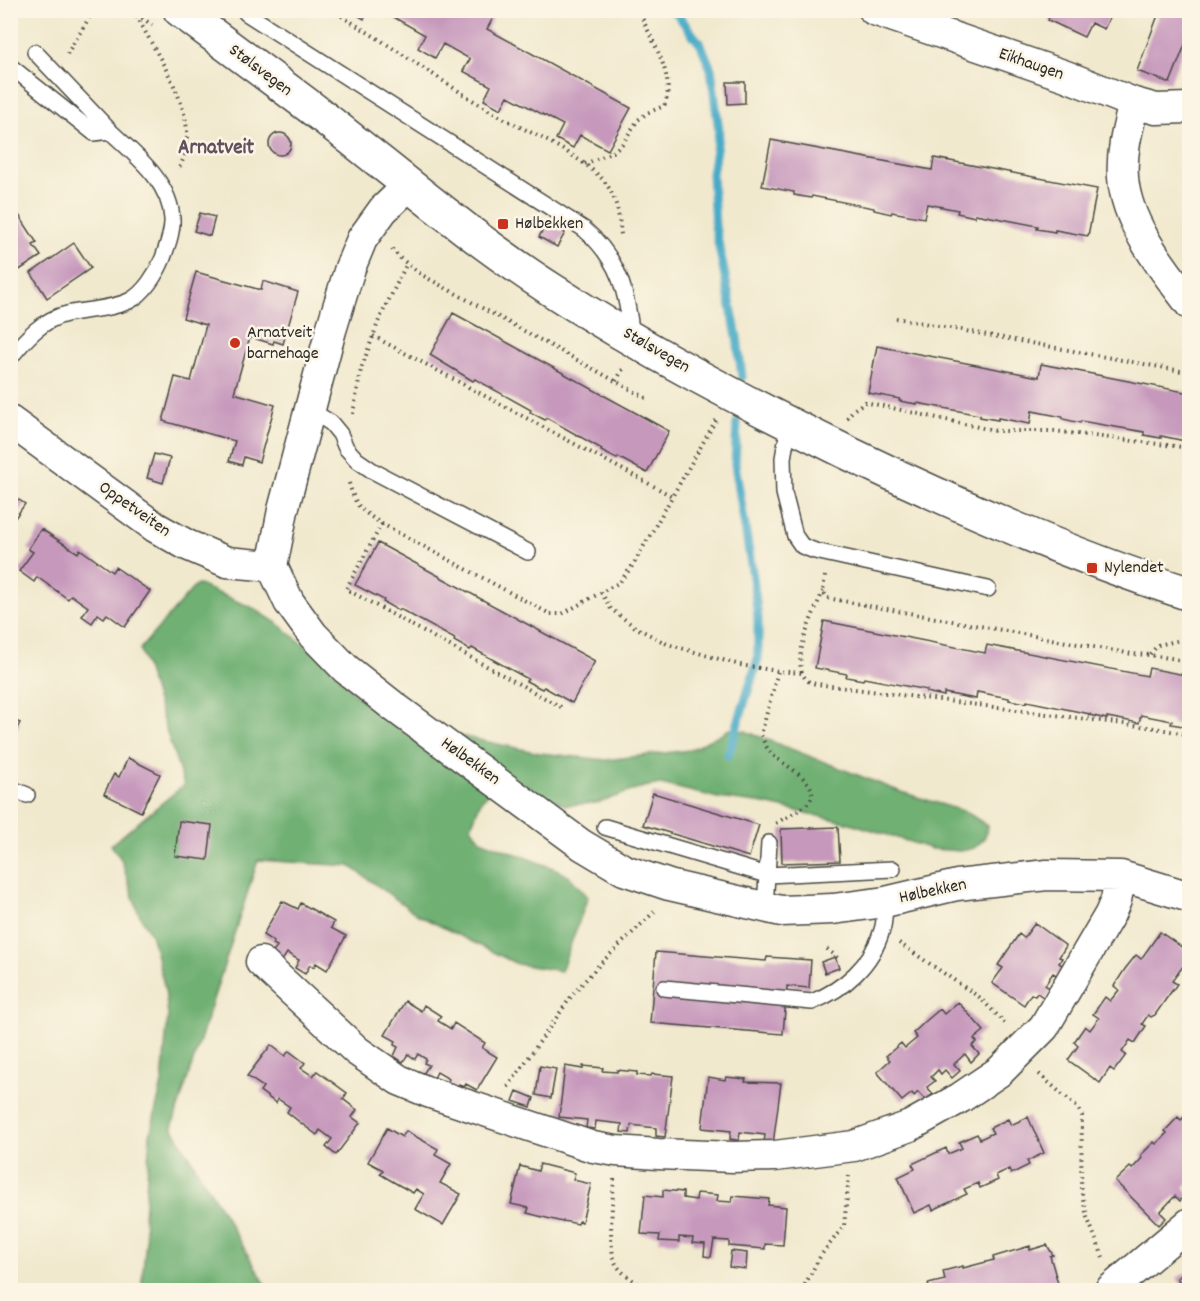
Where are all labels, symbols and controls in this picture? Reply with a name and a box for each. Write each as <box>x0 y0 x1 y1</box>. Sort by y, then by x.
street label: Stølsvegen <box>223 39 297 103</box>
street label: Eikhaugen <box>995 42 1067 88</box>
district label: Arnatveit <box>178 134 254 164</box>
place label: Hølbekken <box>515 212 583 237</box>
marker: Hølbekken <box>496 217 510 231</box>
place label: Arnatveit barnehage <box>247 321 319 367</box>
street label: Stølsvegen <box>618 322 694 380</box>
marker: Arnatveit barnehage <box>228 336 242 350</box>
street label: Oppetveiten <box>93 476 175 544</box>
place label: Nylendet <box>1104 556 1164 581</box>
marker: Nylendet <box>1085 561 1099 575</box>
street label: Hølbekken <box>435 732 505 792</box>
street label: Hølbekken <box>897 873 969 911</box>

